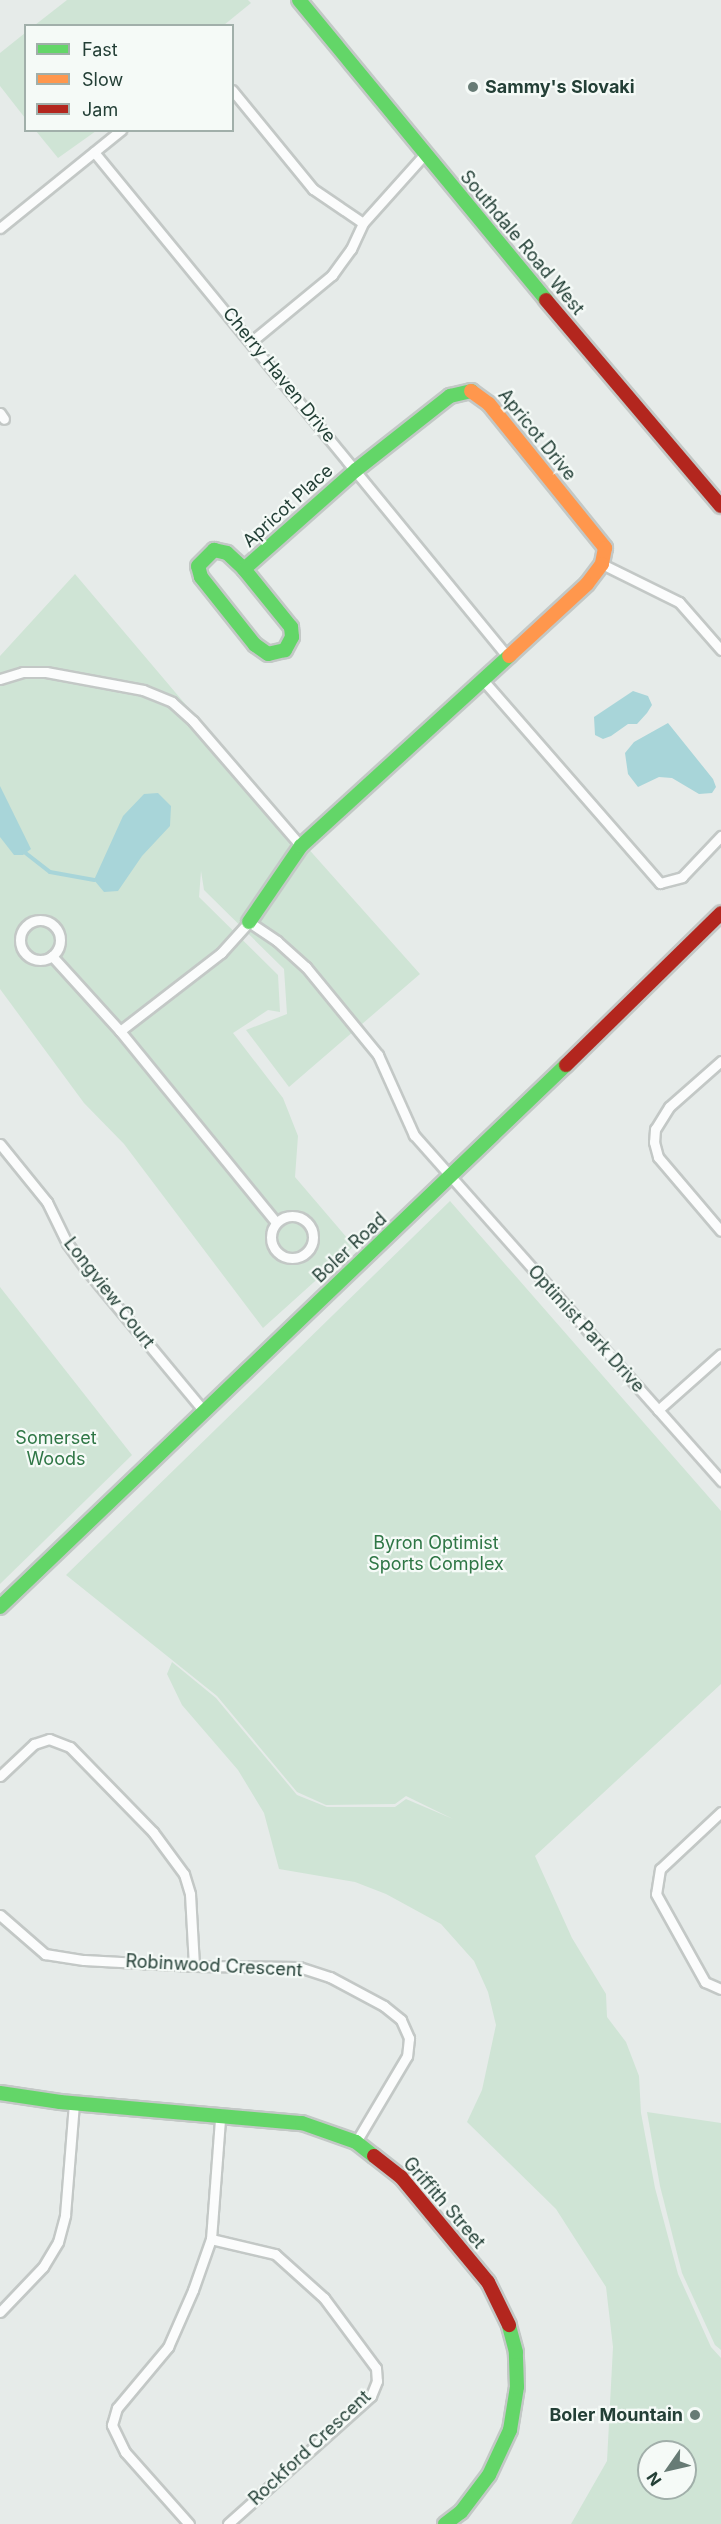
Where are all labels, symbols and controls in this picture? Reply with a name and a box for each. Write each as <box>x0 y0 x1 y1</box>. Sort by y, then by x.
legend <box>24 24 234 132</box>
text: Fast <box>82 39 118 60</box>
text: Slow <box>82 69 123 90</box>
place label: Sammy's Slovaki <box>485 76 635 98</box>
marker: Sammy's Slovaki <box>466 80 480 94</box>
text: Jam <box>82 99 118 120</box>
street label: Southdale Road West <box>455 166 589 320</box>
street label: Cherry Haven Drive <box>218 303 340 447</box>
street label: Apricot Drive <box>494 385 580 485</box>
street label: Apricot Place <box>239 460 337 552</box>
street label: Boler Road <box>309 1208 391 1288</box>
street label: Longview Court <box>59 1233 159 1353</box>
street label: Optimist Park Drive <box>523 1261 649 1397</box>
park label: Somerset Woods <box>15 1428 97 1470</box>
park label: Byron Optimist Sports Complex <box>368 1533 504 1576</box>
street label: Robinwood Crescent <box>125 1951 303 1981</box>
street label: Griffith Street <box>398 2153 490 2253</box>
street label: Rockford Crescent <box>245 2386 375 2510</box>
place label: Boler Mountain <box>549 2404 683 2426</box>
marker: Boler Mountain <box>688 2408 702 2422</box>
north arrow <box>637 2440 697 2500</box>
text: N <box>642 2468 665 2490</box>

